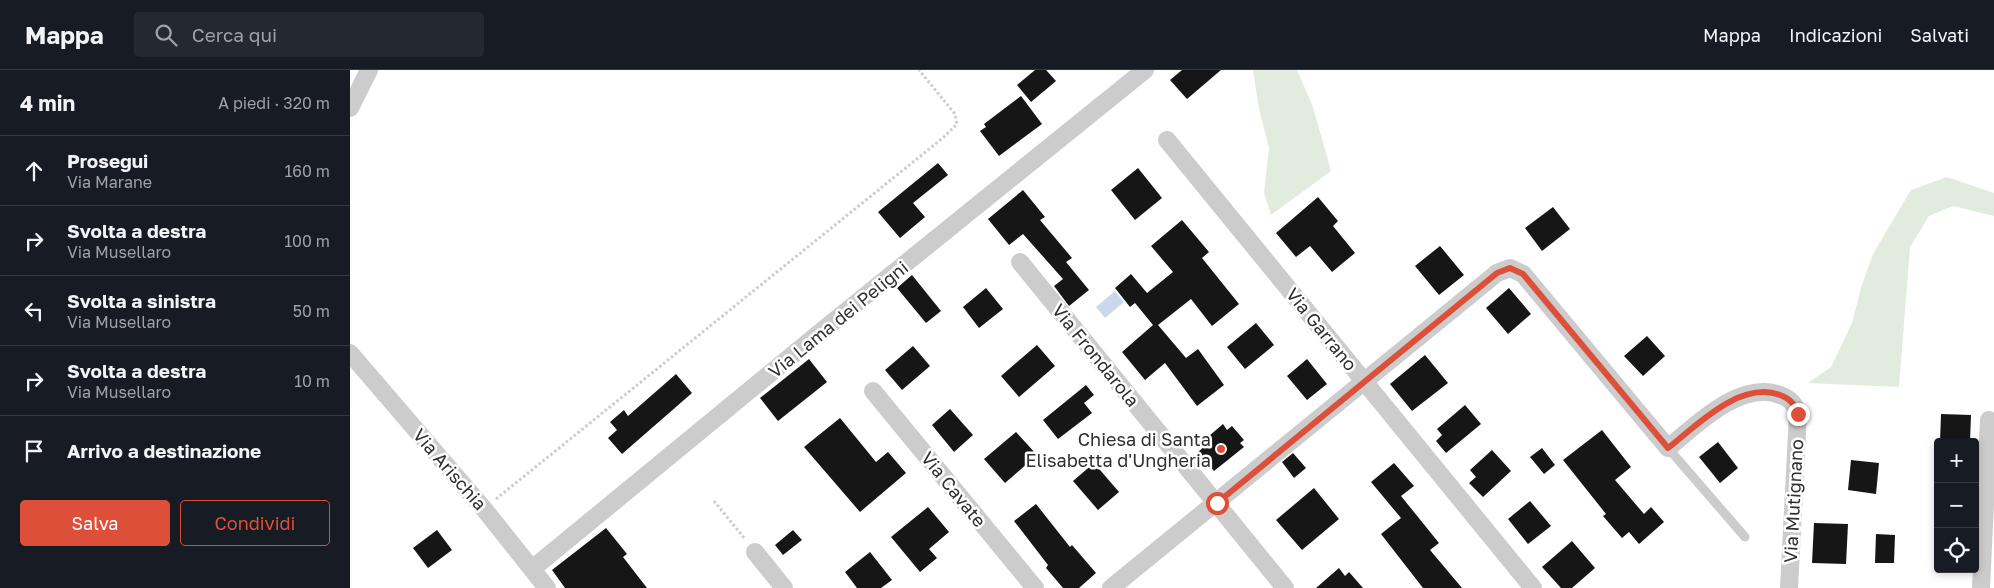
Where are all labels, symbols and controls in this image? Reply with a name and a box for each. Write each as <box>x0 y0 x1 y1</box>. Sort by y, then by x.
search box <box>134 12 484 57</box>
text: Mappa <box>25 20 104 49</box>
icon: search <box>152 21 180 49</box>
text: Cerca qui <box>192 23 277 46</box>
text: Mappa <box>1703 24 1761 46</box>
text: Indicazioni <box>1789 24 1882 46</box>
text: Salvati <box>1910 24 1969 46</box>
text: 4 min <box>20 90 75 116</box>
text: A piedi · 320 m <box>218 93 330 113</box>
text: Prosegui <box>67 149 148 172</box>
icon: ahead <box>20 157 48 185</box>
text: 160 m <box>284 161 330 181</box>
text: Via Marane <box>67 172 152 192</box>
text: Svolta a destra <box>67 219 206 242</box>
icon: right <box>20 227 48 255</box>
text: 100 m <box>284 231 330 251</box>
text: Via Musellaro <box>67 242 171 262</box>
street label: Via Lama dei Peligni <box>764 256 912 382</box>
street label: Via Garrano <box>1282 283 1362 375</box>
text: Svolta a sinistra <box>67 289 216 312</box>
icon: left <box>20 297 48 325</box>
street label: Via Frondarola <box>1048 299 1144 411</box>
text: 50 m <box>293 301 330 321</box>
text: Via Musellaro <box>67 312 171 332</box>
text: Svolta a destra <box>67 359 206 382</box>
icon: right <box>20 367 48 395</box>
text: 10 m <box>294 371 330 391</box>
text: Via Musellaro <box>67 382 171 402</box>
route end <box>1787 403 1810 426</box>
street label: Via Arischia <box>409 424 491 514</box>
place label: Chiesa di Santa Elisabetta d'Ungheria <box>1025 428 1211 471</box>
icon: arrive <box>20 437 48 465</box>
street label: Via Mutignano <box>1779 438 1807 564</box>
map controls <box>1934 438 1979 573</box>
button: + <box>1934 438 1979 483</box>
text: Arrivo a destinazione <box>67 439 261 462</box>
marker: Chiesa di Santa Elisabetta d'Ungheria <box>1215 443 1227 455</box>
street label: Via Cavate <box>917 447 991 531</box>
button: − <box>1934 483 1979 528</box>
route start <box>1206 492 1229 515</box>
button: Salva <box>20 500 170 546</box>
button: Condividi <box>180 500 330 546</box>
button: locate <box>1934 528 1979 573</box>

